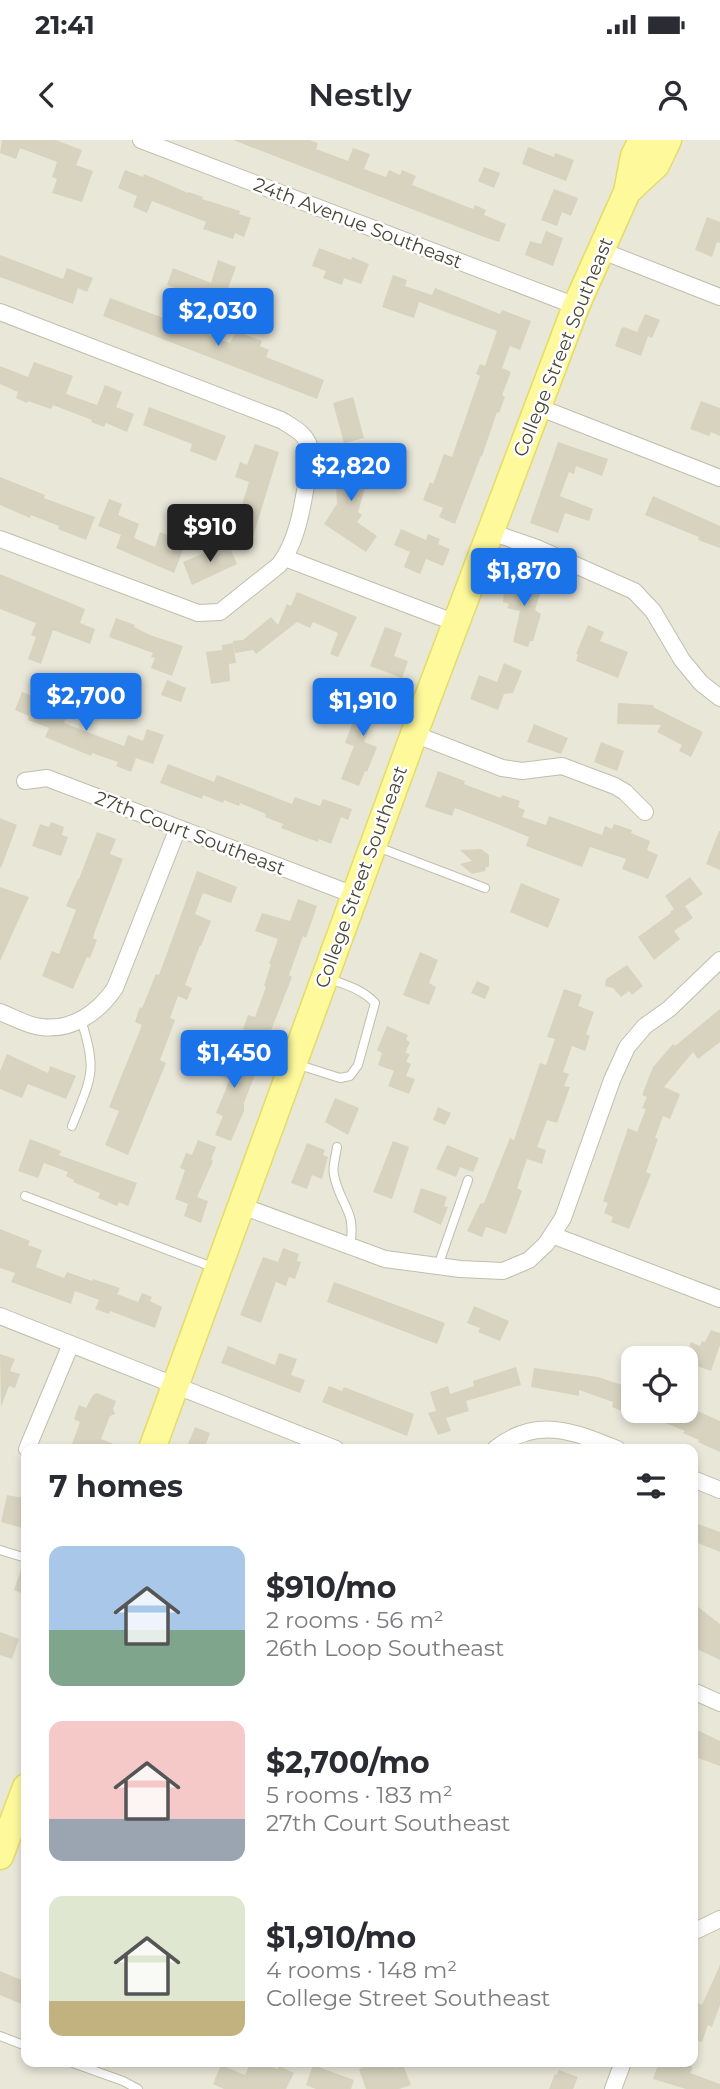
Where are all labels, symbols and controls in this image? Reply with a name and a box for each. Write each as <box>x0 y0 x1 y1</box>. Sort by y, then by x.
text: 21:41 <box>35 9 95 41</box>
text: Nestly <box>308 75 412 114</box>
icon: back <box>28 76 66 114</box>
icon: person <box>654 76 692 114</box>
street label: 24th Avenue Southeast <box>251 173 466 274</box>
street label: College Street Southeast <box>508 234 618 460</box>
pin: $2,030 <box>161 288 275 348</box>
text: $2,030 <box>179 297 257 325</box>
pin: $2,820 <box>294 444 408 503</box>
text: $2,820 <box>311 452 391 480</box>
pin: $910 <box>169 504 251 564</box>
text: $910 <box>183 513 237 541</box>
pin: $1,870 <box>467 548 581 608</box>
text: $1,870 <box>487 557 561 585</box>
pin: $2,700 <box>29 674 143 733</box>
pin: $1,910 <box>306 678 420 738</box>
text: $2,700 <box>46 682 126 710</box>
text: $1,910 <box>329 687 397 715</box>
street label: College Street Southeast <box>310 762 412 991</box>
street label: 27th Court Southeast <box>92 786 289 880</box>
pin: $1,450 <box>177 1030 291 1090</box>
text: $1,450 <box>197 1039 271 1067</box>
map controls <box>621 1346 698 1423</box>
button: locate <box>621 1346 698 1423</box>
icon: filters <box>632 1467 670 1505</box>
text: 7 homes <box>49 1468 183 1505</box>
text: $910/mo <box>266 1569 396 1606</box>
icon: home <box>105 1574 189 1658</box>
text: 2 rooms · 56 m² <box>266 1606 444 1634</box>
text: 26th Loop Southeast <box>266 1634 504 1662</box>
text: $2,700/mo <box>266 1744 430 1781</box>
icon: home <box>105 1749 189 1833</box>
text: 5 rooms · 183 m² <box>266 1781 453 1809</box>
text: 27th Court Southeast <box>266 1809 510 1837</box>
text: $1,910/mo <box>266 1919 416 1956</box>
icon: home <box>105 1924 189 2008</box>
text: 4 rooms · 148 m² <box>266 1956 457 1984</box>
text: College Street Southeast <box>266 1984 550 2012</box>

